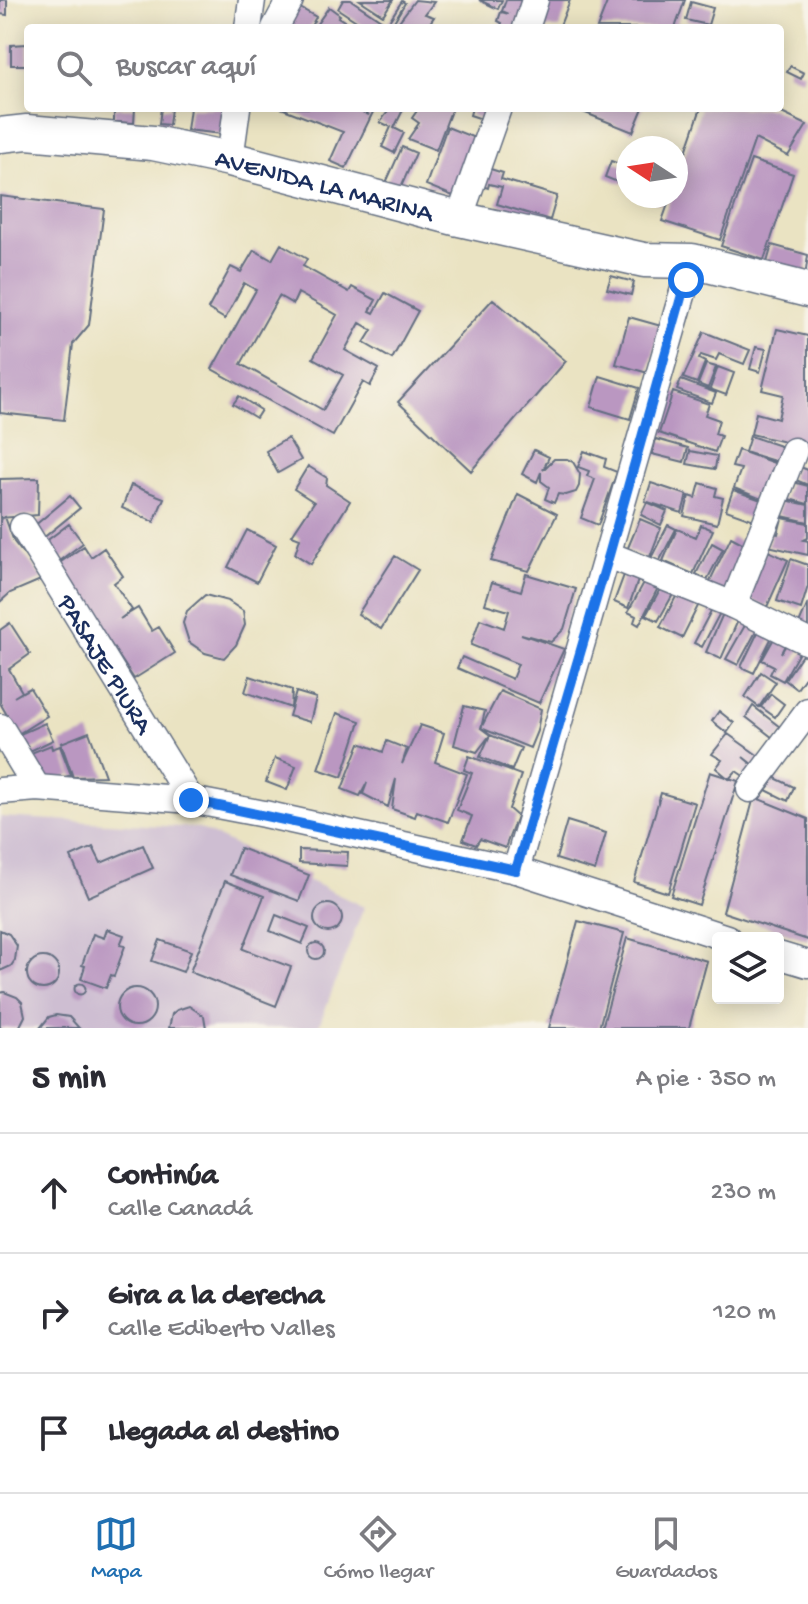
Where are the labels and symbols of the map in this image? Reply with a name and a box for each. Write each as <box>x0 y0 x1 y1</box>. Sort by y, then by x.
north arrow <box>616 136 688 208</box>
street label: AVENIDA LA MARINA <box>212 145 437 232</box>
route start <box>668 262 704 298</box>
street label: PASAJE PIURA <box>48 589 158 742</box>
route end <box>173 782 209 818</box>

